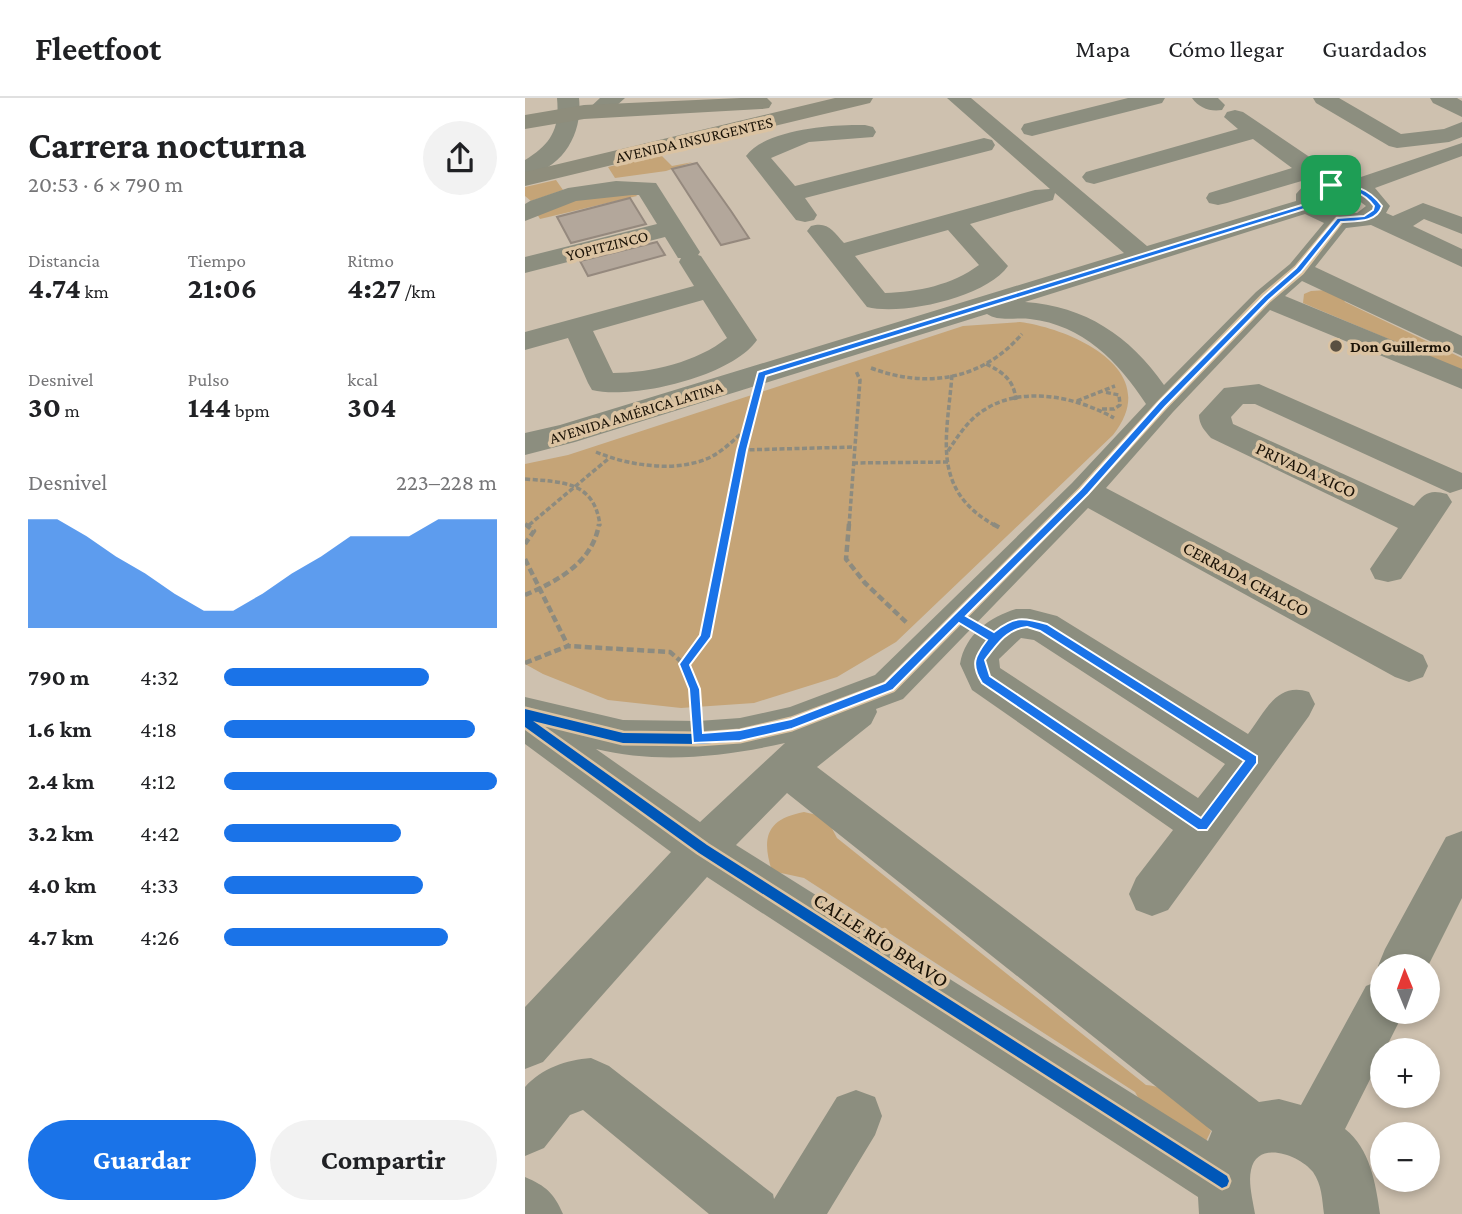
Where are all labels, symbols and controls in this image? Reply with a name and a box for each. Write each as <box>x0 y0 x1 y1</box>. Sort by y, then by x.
text: Fleetfoot <box>35 30 161 67</box>
text: Mapa <box>1076 35 1130 62</box>
text: Cómo llegar <box>1168 35 1284 62</box>
text: Guardados <box>1322 35 1427 62</box>
street label: AVENIDA INSURGENTES <box>614 113 774 166</box>
button: share <box>423 121 497 195</box>
text: Carrera nocturna <box>28 124 306 166</box>
pin <box>1301 155 1361 215</box>
icon: arrive <box>1312 166 1350 204</box>
text: 20:53 · 6 × 790 m <box>28 171 183 197</box>
street label: YOPITZINCO <box>564 227 650 264</box>
text: Distancia <box>28 250 100 271</box>
text: Tiempo <box>188 250 246 271</box>
text: Ritmo <box>347 250 394 271</box>
text: 4.74 <box>28 271 81 304</box>
text: 21:06 <box>188 271 257 304</box>
text: 4:27 <box>347 271 401 304</box>
text: km <box>81 281 109 302</box>
text: /km <box>401 281 436 302</box>
marker: Don Guillermo <box>1328 338 1344 354</box>
place label: Don Guillermo <box>1350 338 1451 355</box>
text: Desnivel <box>28 369 94 390</box>
text: Pulso <box>188 369 229 390</box>
text: kcal <box>347 369 378 390</box>
street label: AVENIDA AMÉRICA LATINA <box>547 378 726 447</box>
text: 30 <box>28 390 61 423</box>
text: 144 <box>188 390 231 423</box>
text: 304 <box>347 390 396 423</box>
text: m <box>61 400 80 421</box>
text: bpm <box>231 400 270 421</box>
street label: PRIVADA XICO <box>1253 438 1359 502</box>
text: Desnivel <box>28 469 107 495</box>
text: 223–228 m <box>396 469 497 495</box>
street label: CERRADA CHALCO <box>1180 537 1312 621</box>
text: 790 m <box>28 664 90 690</box>
text: 4:32 <box>140 664 179 690</box>
text: 1.6 km <box>28 716 92 742</box>
text: 4:18 <box>140 716 177 742</box>
text: 2.4 km <box>28 768 95 794</box>
text: 4:12 <box>140 768 176 794</box>
text: 3.2 km <box>28 820 94 846</box>
text: 4:42 <box>140 820 180 846</box>
text: 4.0 km <box>28 872 97 898</box>
text: 4:33 <box>140 872 179 898</box>
street label: CALLE RÍO BRAVO <box>809 887 953 993</box>
text: 4.7 km <box>28 924 94 950</box>
text: 4:26 <box>140 924 180 950</box>
north arrow <box>1370 954 1440 1024</box>
map controls <box>1370 954 1440 1192</box>
button: + <box>1370 1038 1440 1108</box>
button: Guardar <box>28 1120 256 1200</box>
button: Compartir <box>270 1120 497 1200</box>
button: − <box>1370 1122 1440 1192</box>

